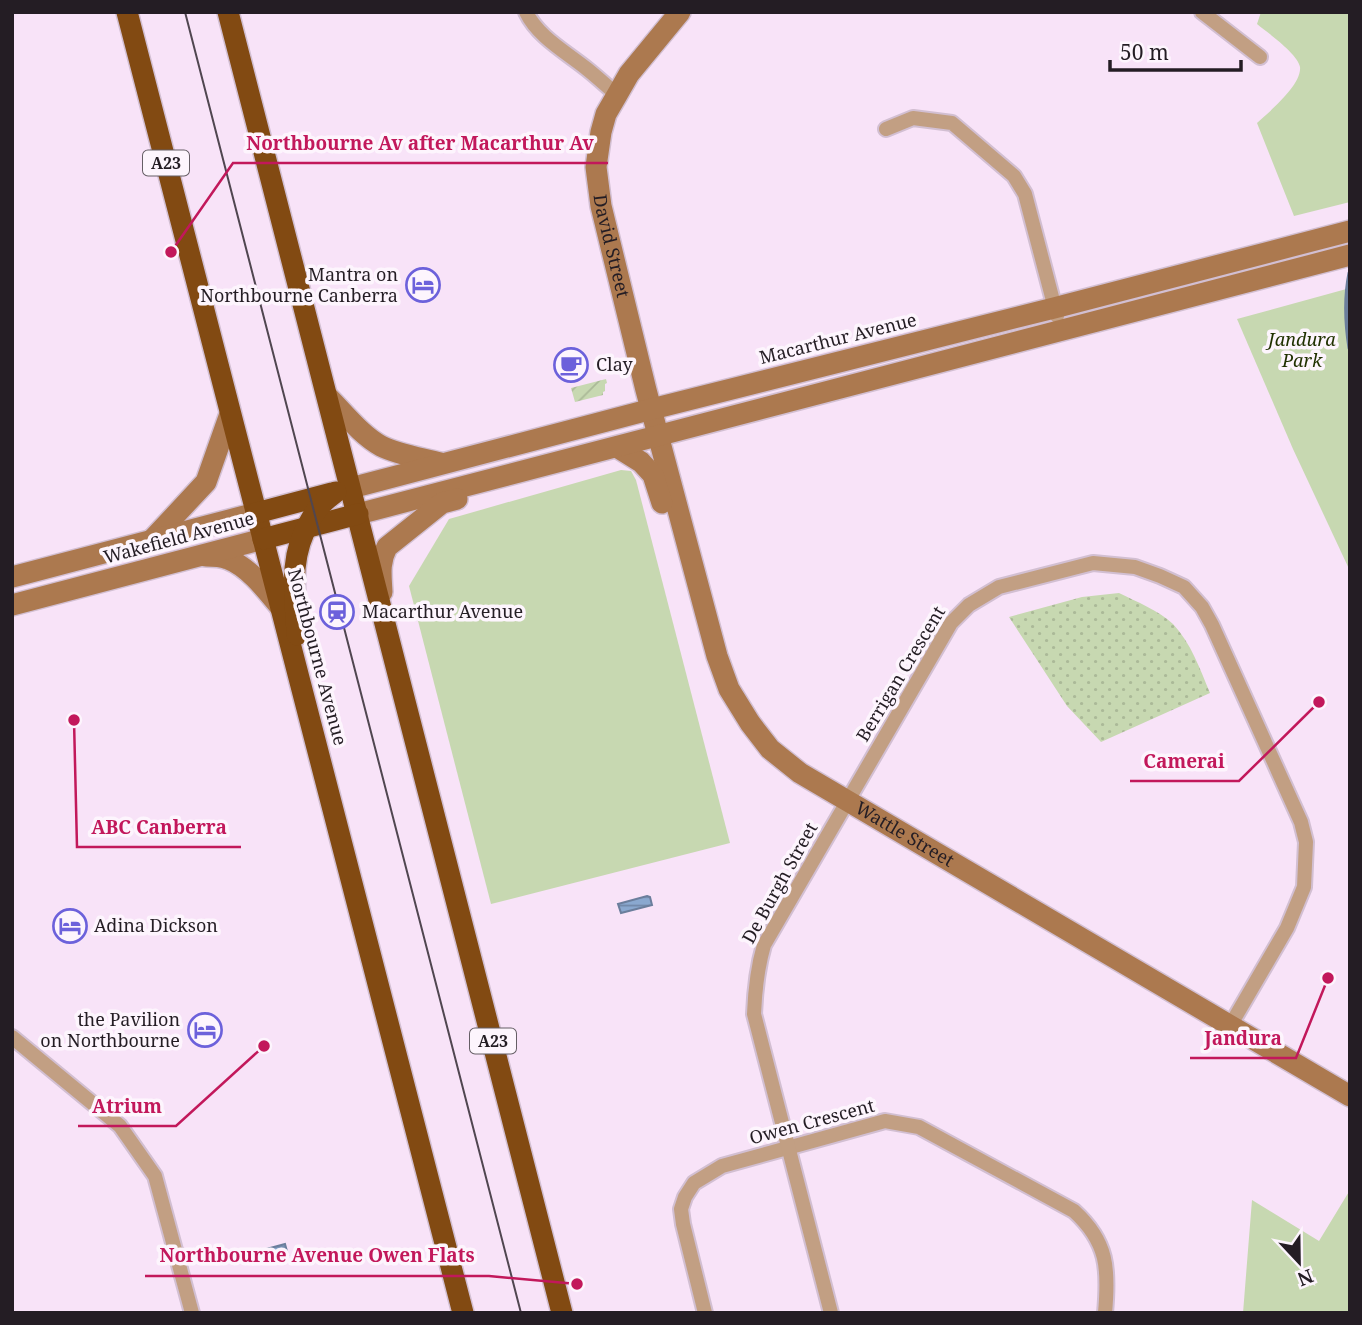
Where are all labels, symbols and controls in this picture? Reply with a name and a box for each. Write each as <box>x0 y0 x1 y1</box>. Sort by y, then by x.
scale bar <box>1110 28 1241 72</box>
text: 50 m <box>1120 38 1169 66</box>
callout: Northbourne Av after Macarthur Av <box>233 123 608 163</box>
text: Northbourne Av after Macarthur Av <box>246 130 594 156</box>
road number: A23 <box>143 150 189 176</box>
street label: David Street <box>589 193 636 300</box>
place label: Mantra on Northbourne Canberra <box>200 262 398 307</box>
hotel icon: Mantra on Northbourne Canberra <box>404 266 442 304</box>
street label: Macarthur Avenue <box>757 307 919 369</box>
park label: Jandura Park <box>1265 327 1336 372</box>
cafe icon: Clay <box>552 346 590 384</box>
place label: Clay <box>596 352 633 376</box>
street label: Wakefield Avenue <box>101 505 257 569</box>
street label: Northbourne Avenue <box>283 566 353 748</box>
station icon: Macarthur Avenue <box>318 593 356 631</box>
place label: Macarthur Avenue <box>362 599 523 623</box>
street label: Berrigan Crescent <box>850 601 950 746</box>
callout: Camerai <box>1130 741 1239 781</box>
text: Camerai <box>1143 748 1225 774</box>
street label: Wattle Street <box>851 795 959 872</box>
callout: ABC Canberra <box>77 807 241 847</box>
text: ABC Canberra <box>91 814 227 840</box>
street label: De Burgh Street <box>736 818 822 947</box>
hotel icon: Adina Dickson <box>51 907 89 945</box>
place label: Adina Dickson <box>94 913 218 937</box>
place label: the Pavilion on Northbourne <box>40 1007 180 1052</box>
hotel icon: the Pavilion on Northbourne <box>186 1011 224 1049</box>
callout: Jandura <box>1190 1018 1296 1058</box>
text: Jandura <box>1203 1025 1282 1051</box>
road number: A23 <box>470 1028 516 1054</box>
callout: Atrium <box>78 1086 176 1126</box>
text: Atrium <box>92 1093 162 1119</box>
street label: Owen Crescent <box>747 1093 877 1149</box>
north arrow <box>1264 1227 1334 1297</box>
callout: Northbourne Avenue Owen Flats <box>145 1236 489 1276</box>
text: Northbourne Avenue Owen Flats <box>159 1242 475 1268</box>
text: N <box>1294 1263 1317 1293</box>

